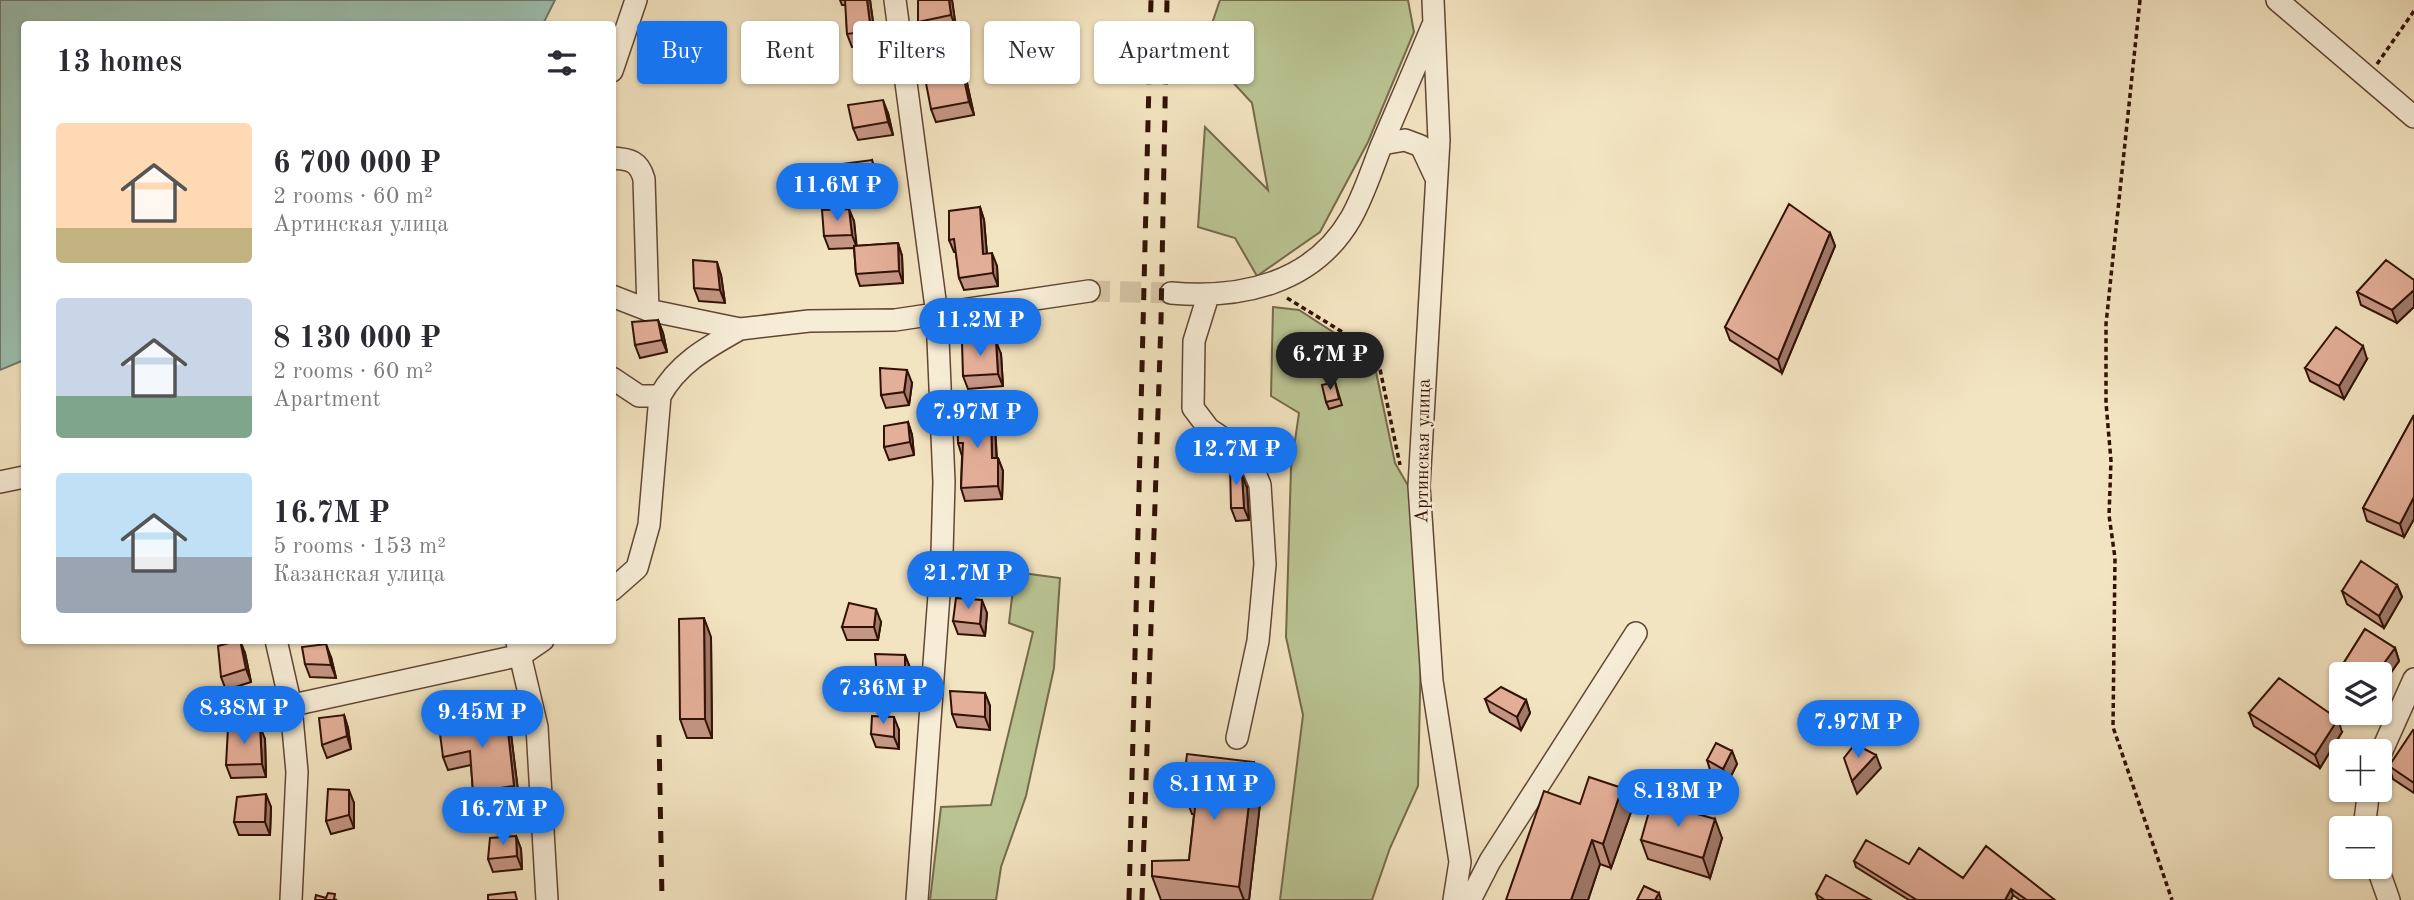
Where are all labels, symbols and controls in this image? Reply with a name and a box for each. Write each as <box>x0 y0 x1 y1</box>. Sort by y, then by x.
chip: Buy <box>637 21 727 84</box>
chip: Rent <box>741 21 839 84</box>
chip: Filters <box>853 21 970 84</box>
chip: New <box>984 21 1080 84</box>
chip: Apartment <box>1094 21 1254 84</box>
icon: filters <box>543 44 581 82</box>
text: 13 homes <box>56 48 182 78</box>
text: 6 700 000 ₽ <box>273 149 441 179</box>
icon: home <box>112 151 196 235</box>
pin: 11.6M ₽ <box>772 164 902 223</box>
text: 11.6M ₽ <box>792 174 882 197</box>
text: 2 rooms · 60 m² <box>273 185 433 208</box>
text: Артинская улица <box>273 213 449 236</box>
pin: 11.2M ₽ <box>915 298 1045 358</box>
text: 11.2M ₽ <box>935 309 1025 332</box>
text: 8 130 000 ₽ <box>273 324 441 354</box>
icon: home <box>112 326 196 410</box>
pin: 6.7M ₽ <box>1273 332 1387 392</box>
text: 6.7M ₽ <box>1292 343 1368 366</box>
text: 2 rooms · 60 m² <box>273 360 433 383</box>
street label: Артинская улица <box>1413 378 1435 524</box>
text: Apartment <box>273 388 381 411</box>
pin: 7.97M ₽ <box>912 391 1042 450</box>
text: 7.97M ₽ <box>932 401 1022 424</box>
pin: 12.7M ₽ <box>1171 428 1301 487</box>
text: 12.7M ₽ <box>1191 438 1281 461</box>
text: 16.7M ₽ <box>273 499 390 529</box>
icon: home <box>112 501 196 585</box>
text: 5 rooms · 153 m² <box>273 535 446 558</box>
pin: 21.7M ₽ <box>903 552 1033 611</box>
text: 21.7M ₽ <box>923 562 1013 585</box>
text: Казанская улица <box>273 563 445 586</box>
map controls <box>2329 662 2392 879</box>
button: layers <box>2329 662 2392 725</box>
pin: 7.36M ₽ <box>818 666 948 726</box>
text: 7.36M ₽ <box>838 677 928 700</box>
pin: 8.38M ₽ <box>179 686 309 746</box>
pin: 9.45M ₽ <box>417 690 547 750</box>
text: 8.38M ₽ <box>199 697 289 720</box>
pin: 7.97M ₽ <box>1793 700 1923 760</box>
text: 9.45M ₽ <box>437 701 527 724</box>
text: 7.97M ₽ <box>1813 711 1903 734</box>
button: + <box>2329 739 2392 802</box>
pin: 8.11M ₽ <box>1149 762 1279 822</box>
pin: 8.13M ₽ <box>1613 770 1743 829</box>
text: 8.11M ₽ <box>1169 773 1259 796</box>
text: 8.13M ₽ <box>1633 780 1723 803</box>
pin: 16.7M ₽ <box>438 788 568 847</box>
text: 16.7M ₽ <box>458 798 548 821</box>
button: − <box>2329 816 2392 879</box>

